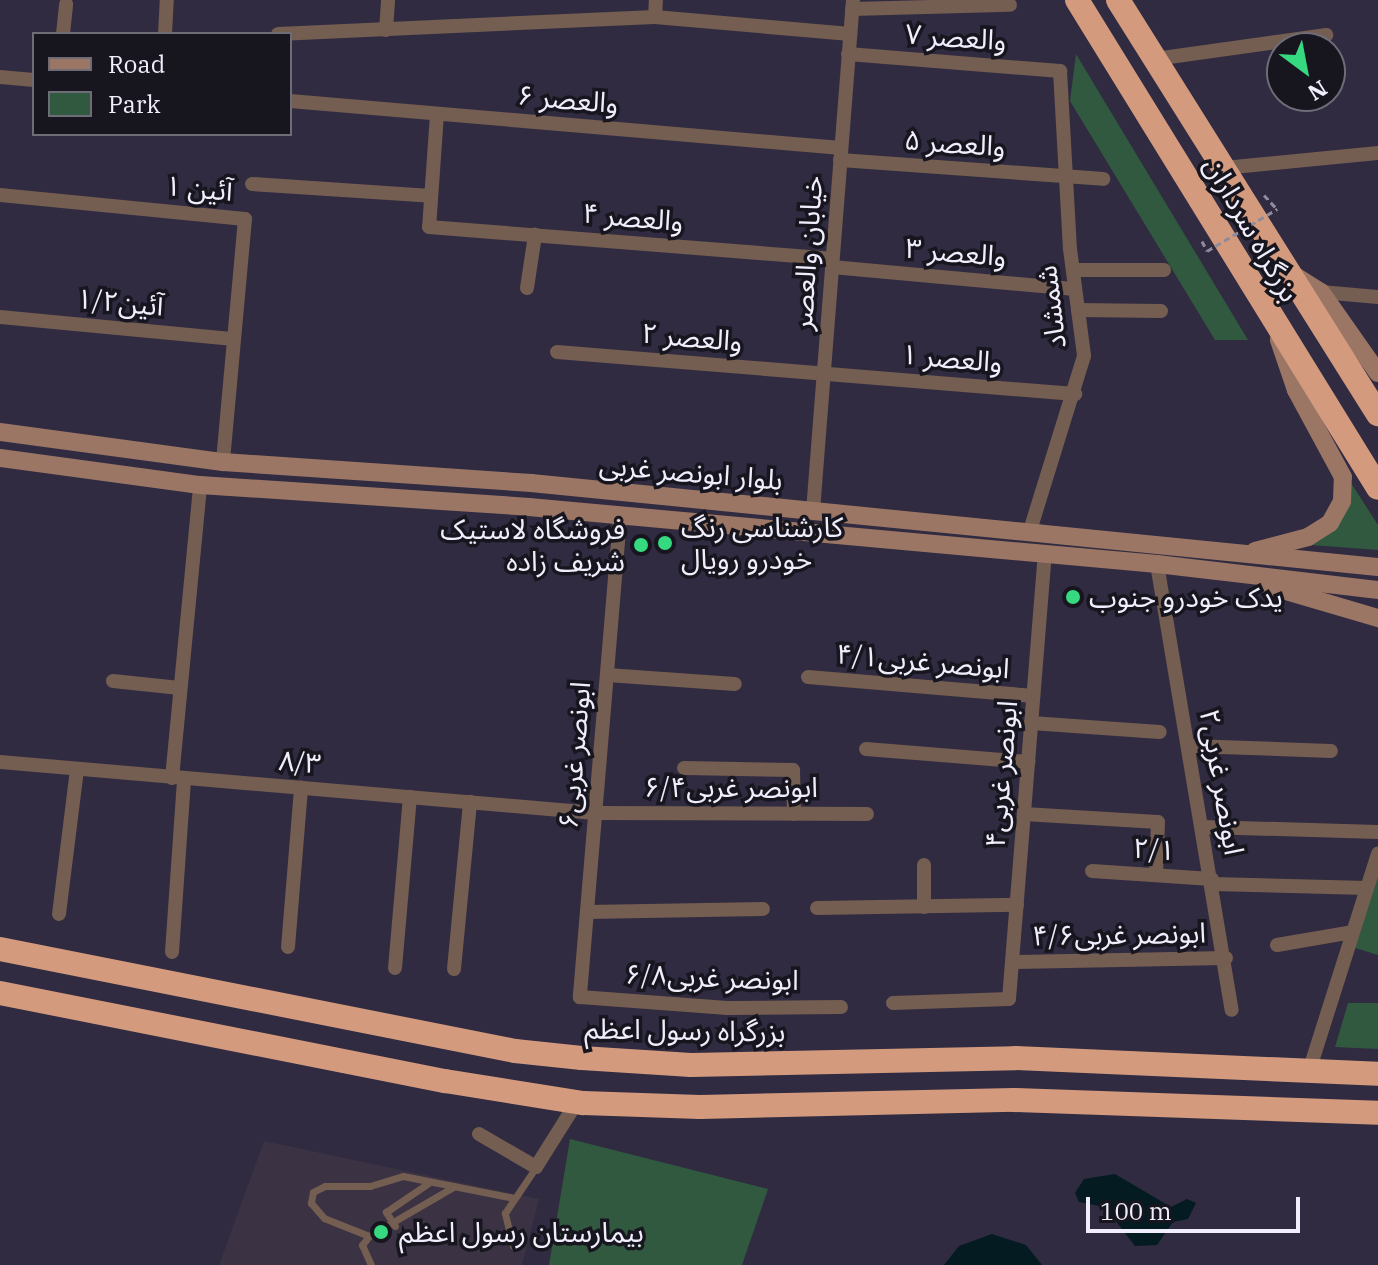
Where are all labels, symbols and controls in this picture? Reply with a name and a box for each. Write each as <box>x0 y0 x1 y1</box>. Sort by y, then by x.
street label: والعصر ۷ <box>904 17 1008 57</box>
legend <box>32 32 292 136</box>
north arrow <box>1266 32 1346 112</box>
text: Road <box>108 48 165 80</box>
text: N <box>1303 74 1333 108</box>
street label: والعصر ۶ <box>516 78 620 120</box>
text: Park <box>108 88 160 120</box>
street label: والعصر ۵ <box>903 123 1007 163</box>
street label: بزرگراه سرداران <box>1197 151 1307 307</box>
street label: آئین ۱ <box>164 168 234 208</box>
street label: خیابان والعصر <box>785 174 829 332</box>
street label: والعصر ۴ <box>581 196 685 238</box>
street label: والعصر ۳ <box>904 231 1008 273</box>
street label: شمشاد <box>1029 264 1073 350</box>
street label: ۱/۲آئین <box>75 281 165 323</box>
street label: والعصر ۲ <box>640 316 744 358</box>
street label: والعصر ۱ <box>900 337 1004 379</box>
street label: بلوار ابونصر غربی <box>598 447 784 497</box>
place label: کارشناسی رنگ خودرو رویال <box>681 510 843 576</box>
place label: فروشگاه لاستیک شریف زاده <box>440 512 625 578</box>
marker: کارشناسی رنگ خودرو رویال <box>656 534 674 552</box>
marker: فروشگاه لاستیک شریف زاده <box>632 536 650 554</box>
place label: یدک خودرو جنوب <box>1089 580 1283 614</box>
marker: یدک خودرو جنوب <box>1064 588 1082 606</box>
street label: ۴/۱ابونصر غربی <box>835 637 1011 685</box>
street label: ۶ابونصر غربی <box>551 680 597 830</box>
street label: ۴ابونصر غربی <box>978 699 1024 849</box>
street label: ۲ابونصر غربی <box>1193 706 1251 858</box>
street label: ۸/۳ <box>277 743 323 781</box>
street label: ۶/۴ابونصر غربی <box>644 770 818 804</box>
street label: ۲/۱ <box>1132 831 1176 867</box>
street label: ۴/۶ابونصر غربی <box>1032 916 1206 952</box>
street label: ۶/۸ابونصر غربی <box>625 957 799 997</box>
street label: بزرگراه رسول اعظم <box>584 1011 786 1049</box>
scale bar <box>1090 1181 1304 1231</box>
text: 100 m <box>1100 1195 1172 1227</box>
place label: بیمارستان رسول اعظم <box>399 1215 644 1249</box>
marker: بیمارستان رسول اعظم <box>370 1221 392 1243</box>

